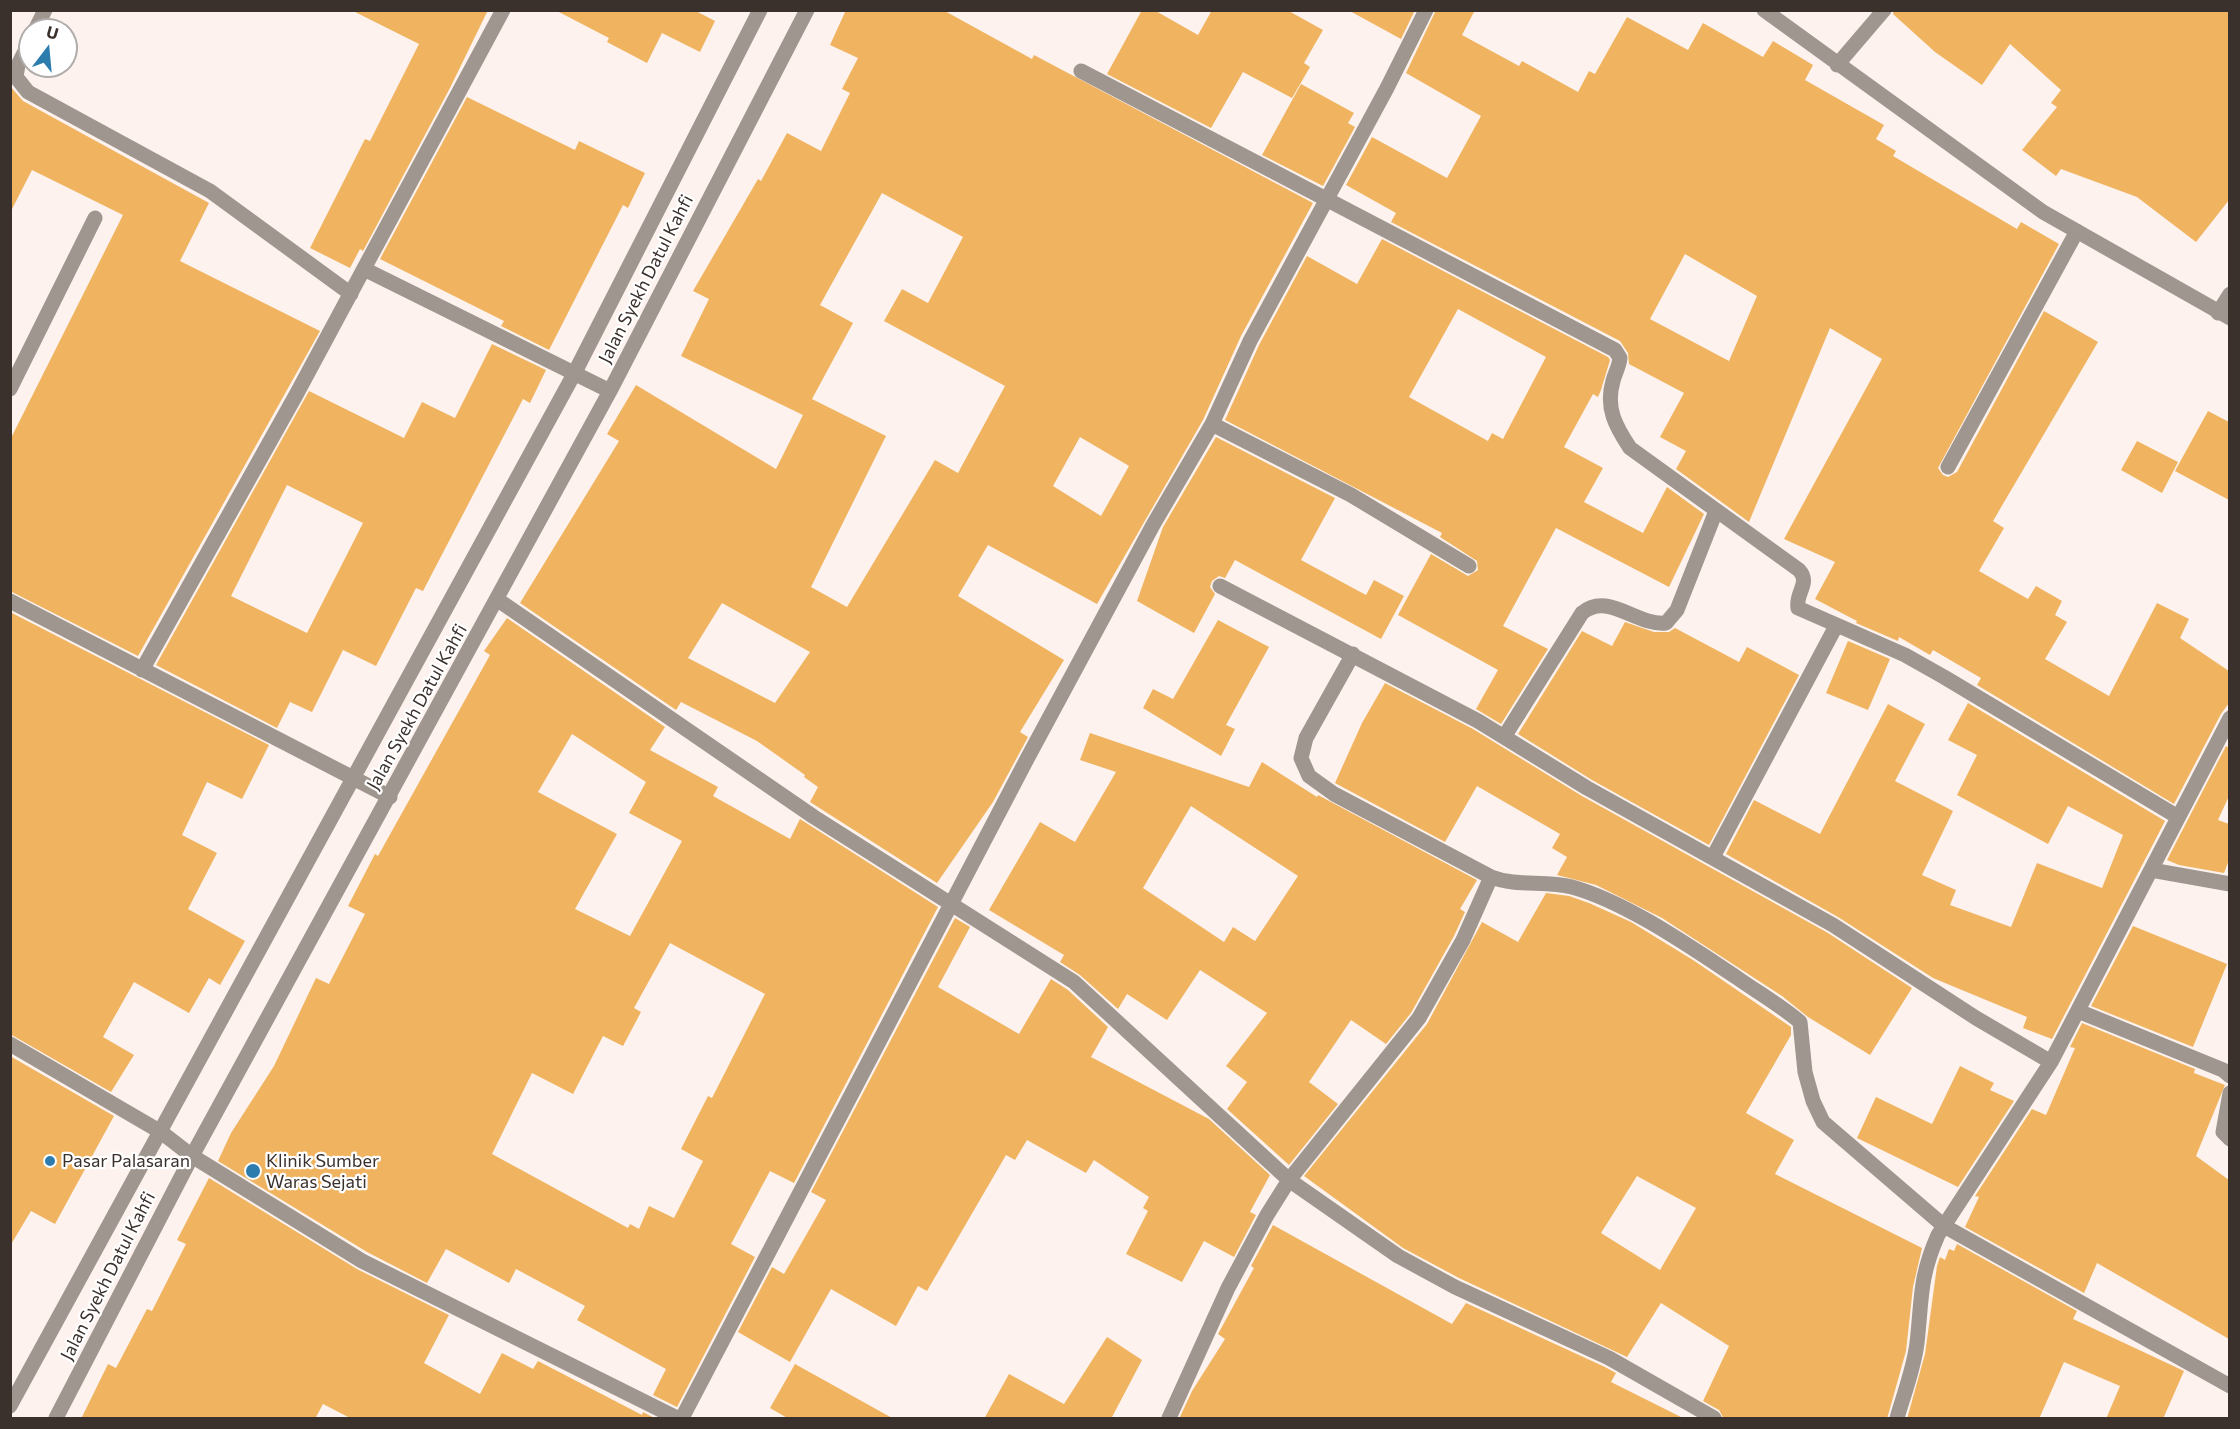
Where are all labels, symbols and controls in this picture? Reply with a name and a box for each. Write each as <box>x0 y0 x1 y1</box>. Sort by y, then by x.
north arrow <box>18 18 78 78</box>
text: U <box>44 21 61 43</box>
street label: Jalan Syekh Datul Kahfi <box>594 191 698 367</box>
street label: Jalan Syekh Datul Kahfi <box>362 620 472 794</box>
place label: Pasar Palasaran <box>62 1150 190 1172</box>
place label: Klinik Sumber Waras Sejati <box>266 1150 379 1192</box>
marker: Pasar Palasaran <box>43 1154 57 1168</box>
marker: Klinik Sumber Waras Sejati <box>244 1162 262 1180</box>
street label: Jalan Syekh Datul Kahfi <box>56 1188 160 1364</box>

